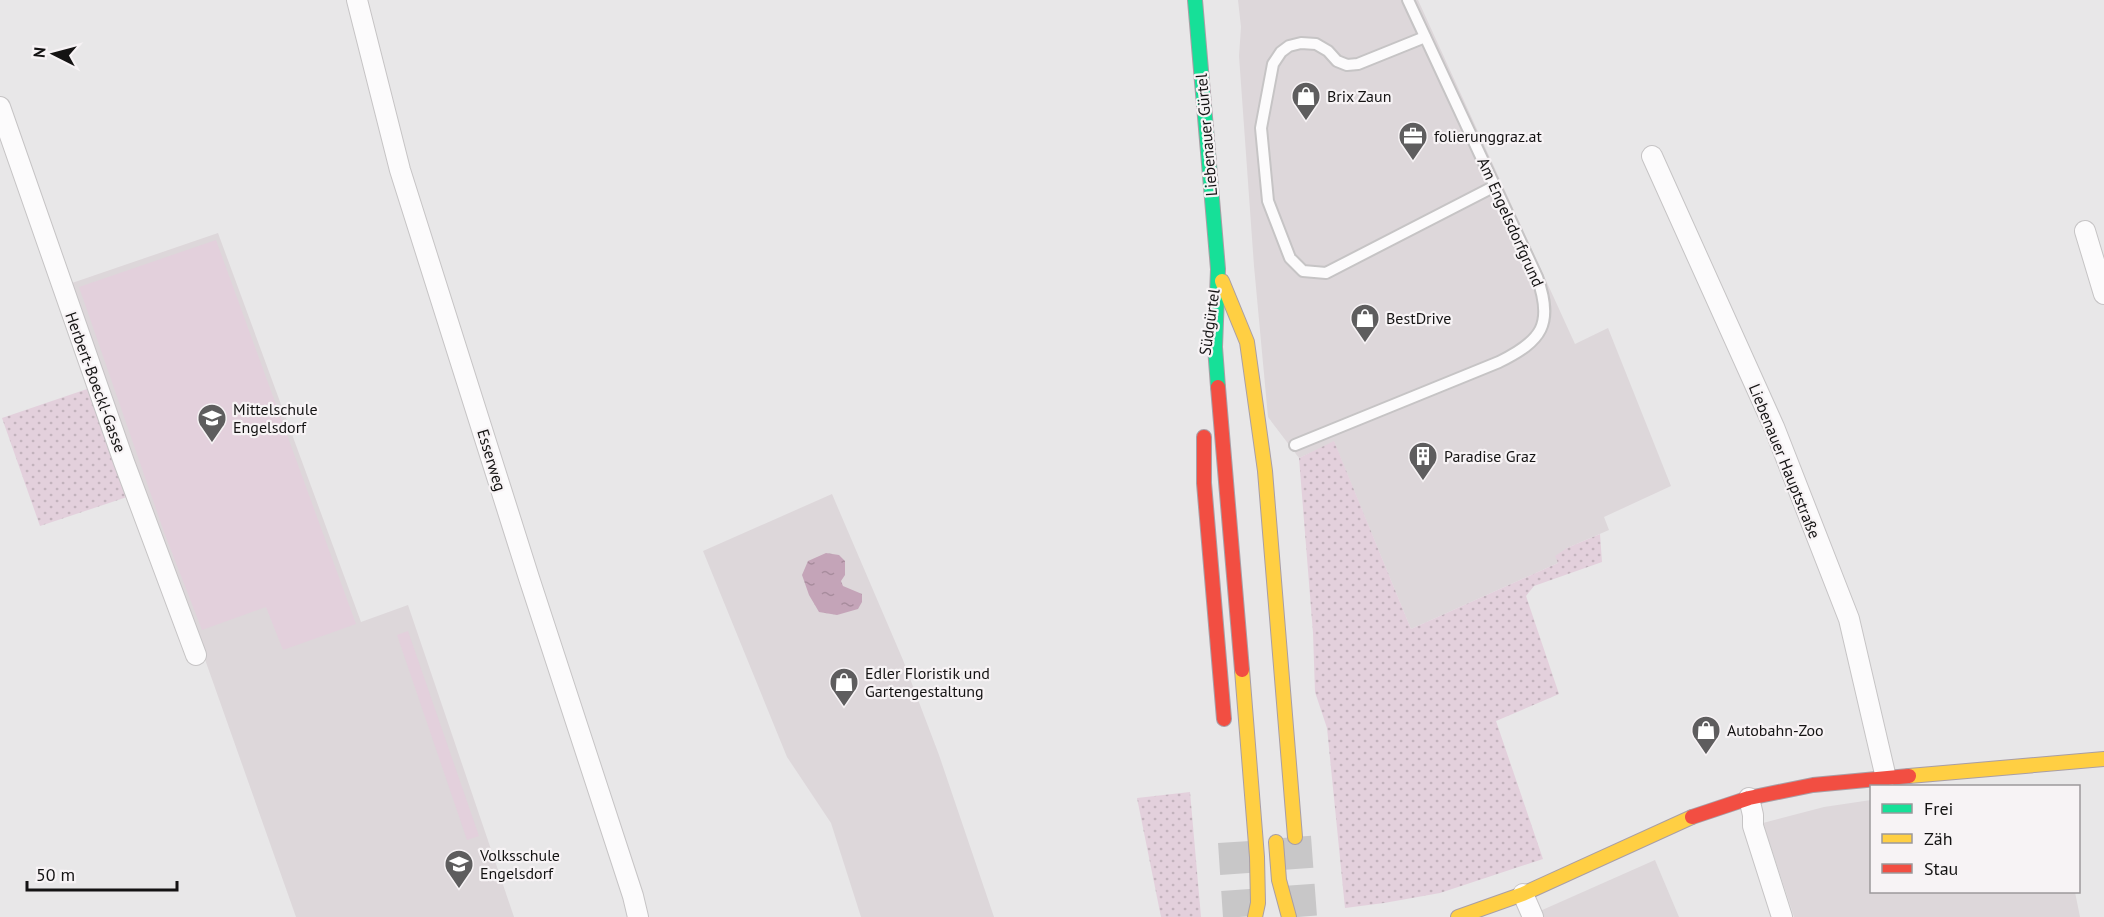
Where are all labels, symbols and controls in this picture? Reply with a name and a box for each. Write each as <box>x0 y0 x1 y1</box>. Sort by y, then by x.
north arrow <box>24 24 84 84</box>
text: N <box>29 46 50 59</box>
street label: Liebenauer Gürtel <box>1191 73 1221 197</box>
shop icon: Brix Zaun <box>1290 80 1322 122</box>
place label: Brix Zaun <box>1327 86 1391 106</box>
office icon: folierunggraz.at <box>1397 120 1429 162</box>
place label: folierunggraz.at <box>1434 126 1542 146</box>
street label: Am Engelsdorfgrund <box>1473 154 1549 290</box>
street label: Südgürtel <box>1194 287 1224 357</box>
shop icon: BestDrive <box>1349 302 1381 344</box>
place label: BestDrive <box>1386 308 1452 328</box>
street label: Herbert-Boeckl-Gasse <box>61 309 131 455</box>
street label: Liebenauer Hauptstraße <box>1745 381 1825 541</box>
place label: Mittelschule Engelsdorf <box>233 399 318 437</box>
school or university icon: Mittelschule Engelsdorf <box>196 402 228 444</box>
street label: Esserweg <box>473 427 511 493</box>
building icon: Paradise Graz <box>1407 440 1439 482</box>
place label: Paradise Graz <box>1444 446 1536 466</box>
place label: Edler Floristik und Gartengestaltung <box>865 663 990 701</box>
shop icon: Edler Floristik und Gartengestaltung <box>828 666 860 708</box>
shop icon: Autobahn-Zoo <box>1690 714 1722 756</box>
place label: Autobahn-Zoo <box>1727 720 1824 740</box>
legend <box>1870 785 2080 893</box>
text: Frei <box>1924 797 1953 820</box>
text: Zäh <box>1924 827 1953 850</box>
place label: Volksschule Engelsdorf <box>479 845 560 883</box>
school or university icon: Volksschule Engelsdorf <box>443 848 475 890</box>
scale bar <box>27 854 177 892</box>
text: Stau <box>1924 857 1958 880</box>
text: 50 m <box>36 863 75 886</box>

